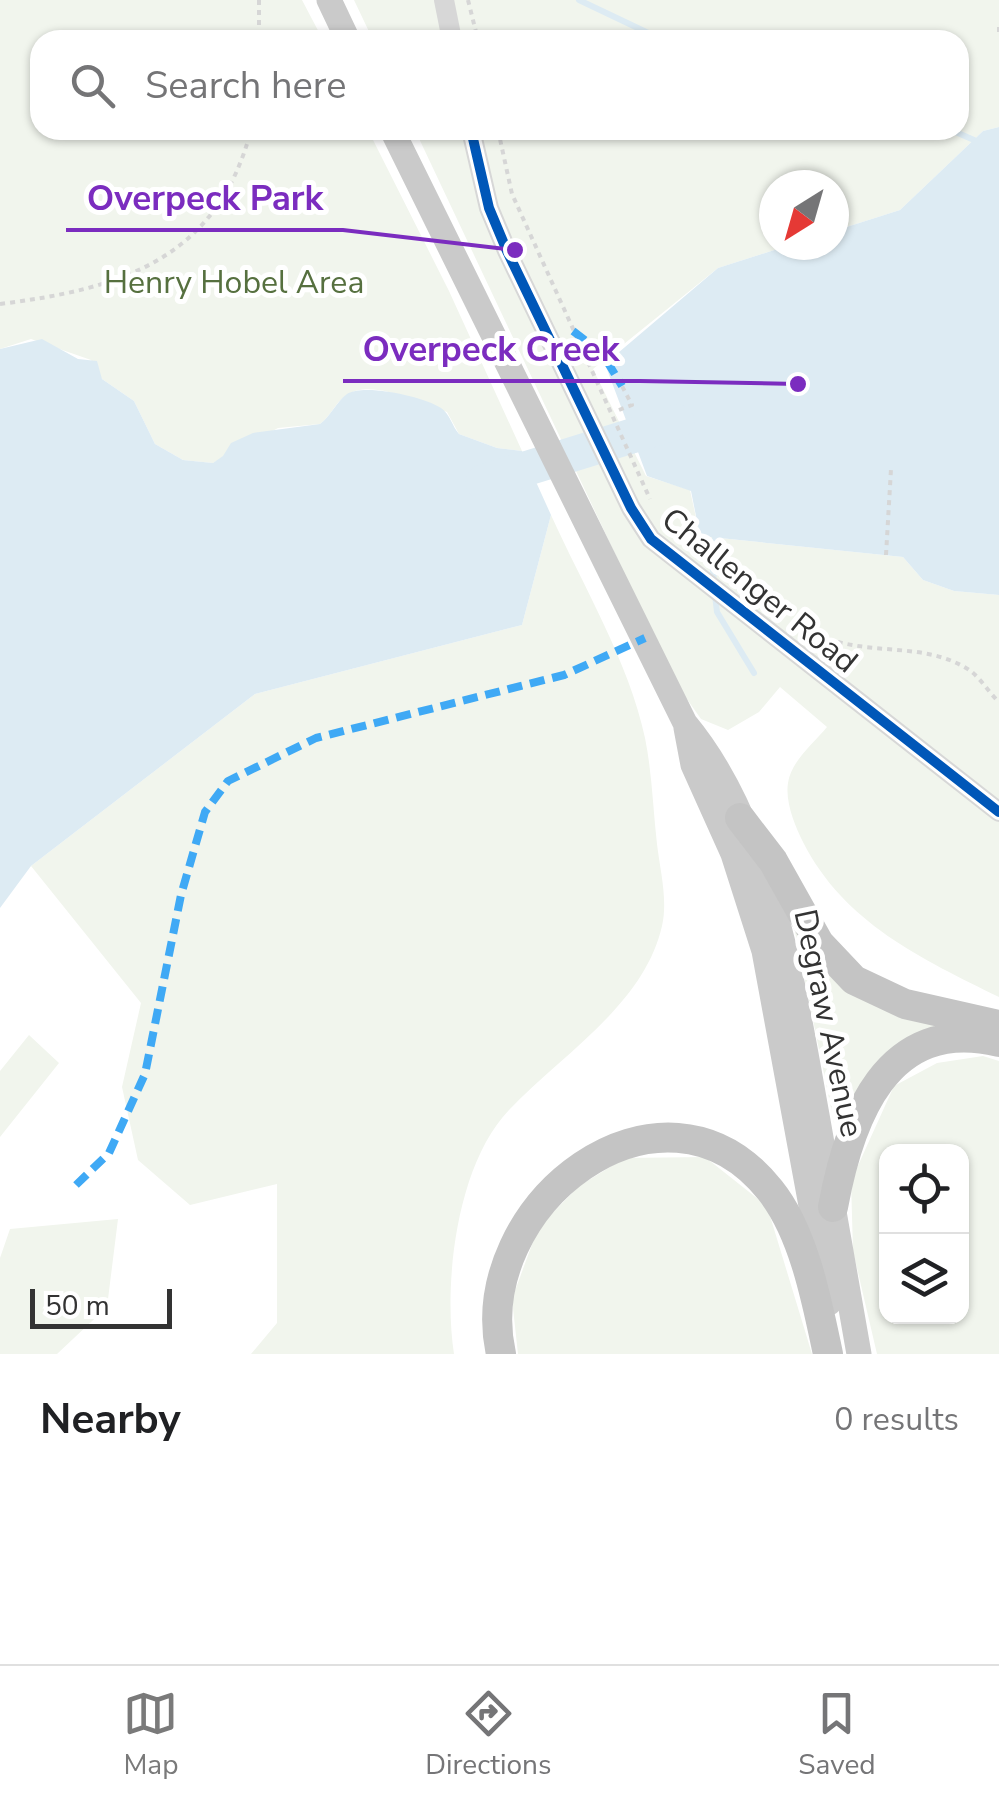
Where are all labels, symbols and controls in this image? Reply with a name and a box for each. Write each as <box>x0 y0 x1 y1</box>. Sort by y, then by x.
search box <box>30 30 969 140</box>
icon: search <box>65 58 120 113</box>
text: Search here <box>145 60 346 111</box>
callout: Overpeck Park <box>66 165 343 230</box>
north arrow <box>759 170 849 260</box>
text: Overpeck Park <box>87 175 325 222</box>
park label: Henry Hobel Area <box>104 261 364 304</box>
callout: Overpeck Creek <box>343 316 640 381</box>
text: Overpeck Creek <box>363 326 621 373</box>
street label: Challenger Road <box>653 498 867 683</box>
street label: Degraw Avenue <box>783 905 874 1141</box>
map controls <box>879 1144 969 1324</box>
button: locate <box>879 1144 969 1234</box>
button: layers <box>879 1234 969 1324</box>
scale bar <box>30 1284 172 1328</box>
text: 50 m <box>45 1287 110 1325</box>
text: Nearby <box>40 1391 181 1448</box>
text: 0 results <box>834 1398 959 1441</box>
tab: Map <box>123 1686 178 1784</box>
tab: Directions <box>425 1686 551 1784</box>
tab: Saved <box>798 1686 876 1784</box>

